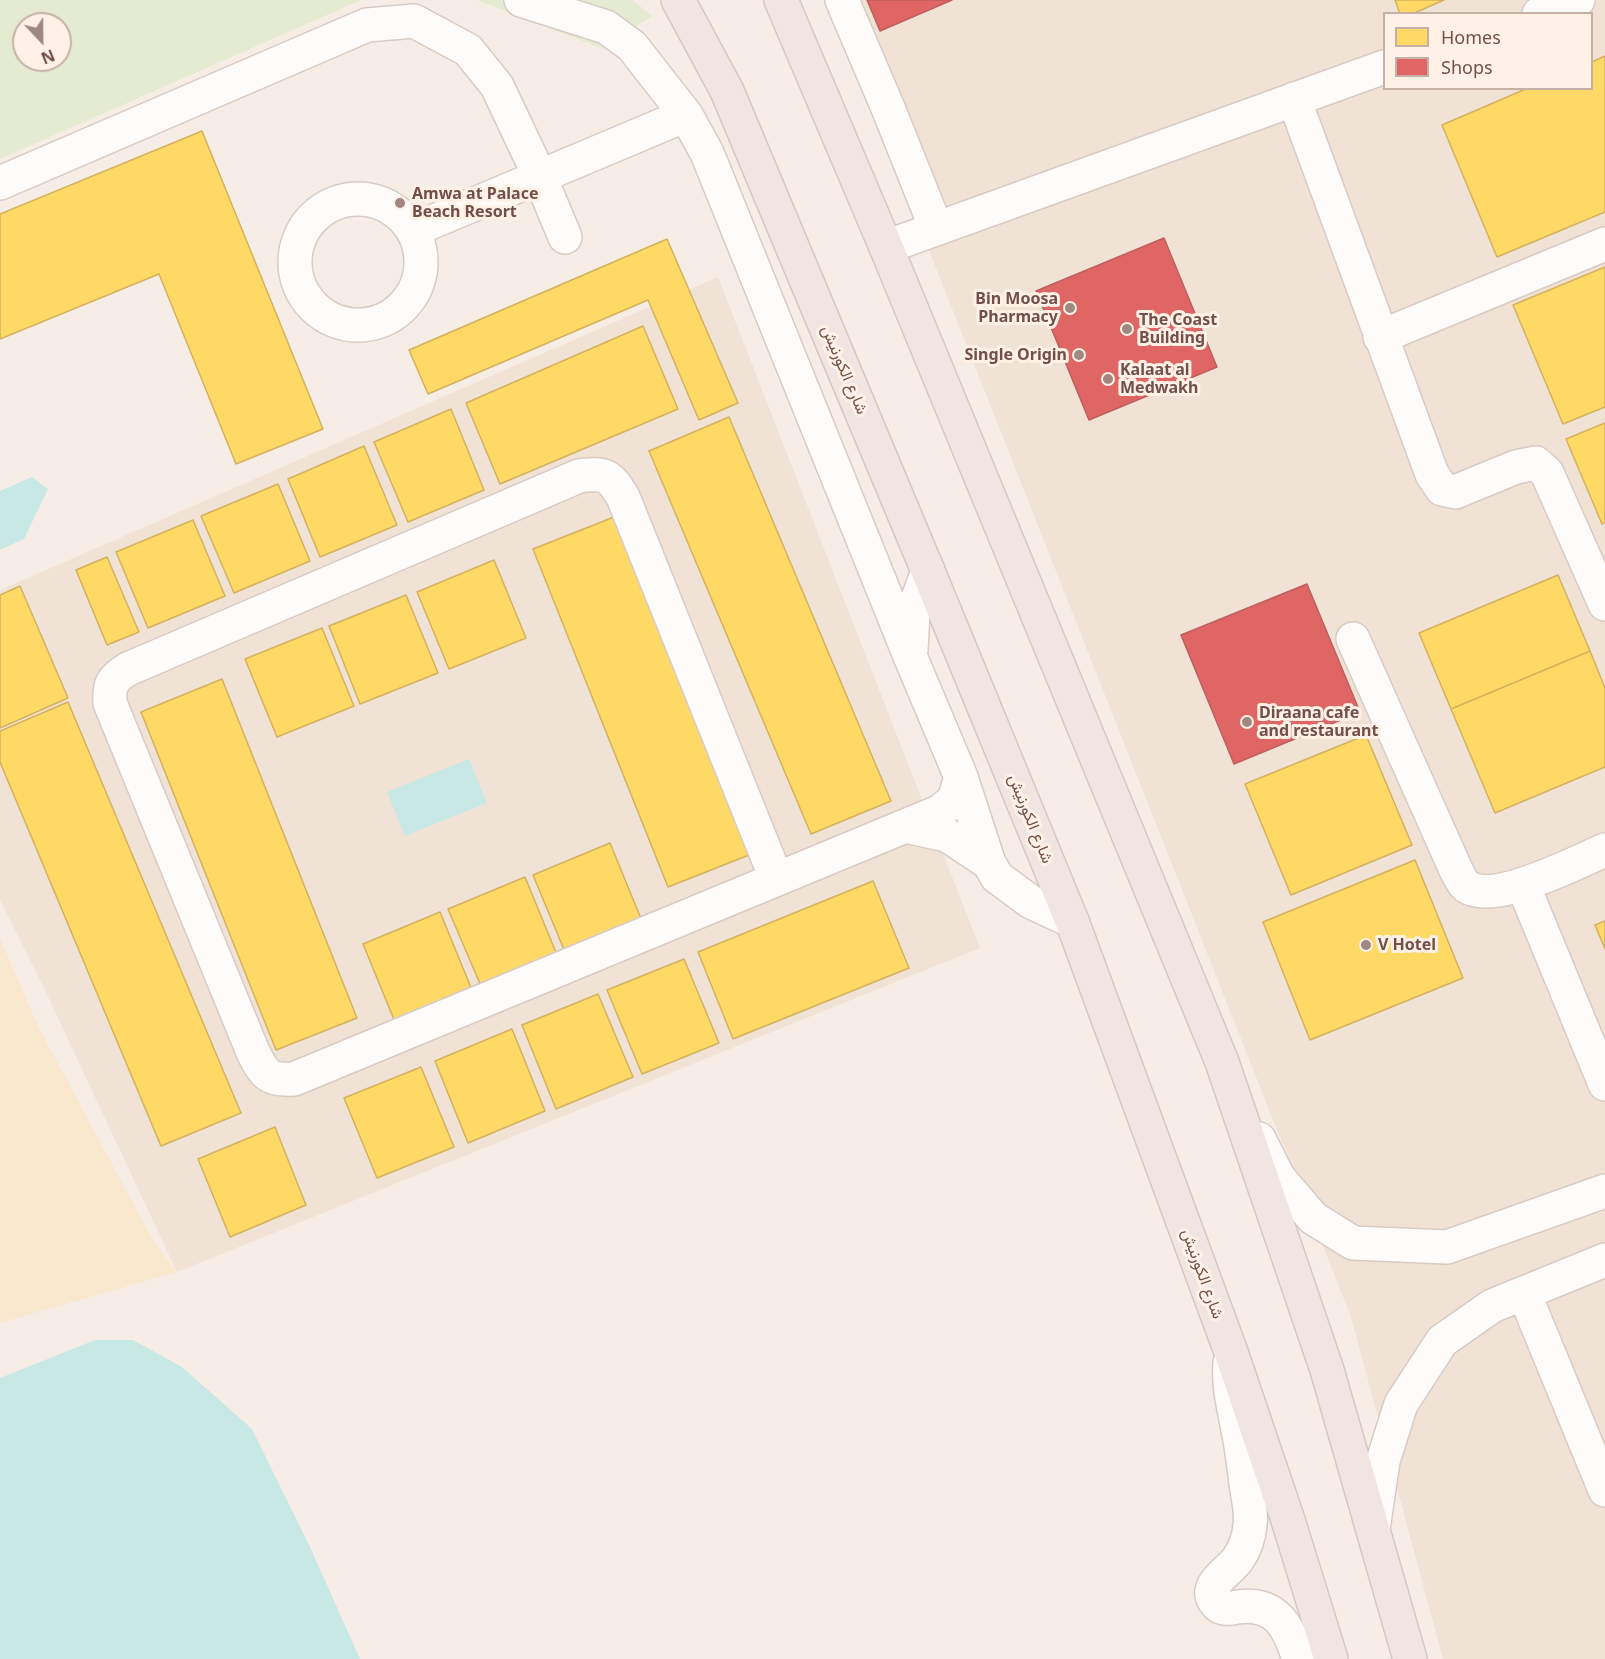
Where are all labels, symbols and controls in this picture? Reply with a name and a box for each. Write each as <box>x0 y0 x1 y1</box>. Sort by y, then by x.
north arrow <box>12 12 72 72</box>
legend <box>1383 12 1593 90</box>
text: Homes <box>1441 25 1501 49</box>
text: N <box>38 44 58 69</box>
text: Shops <box>1441 55 1493 79</box>
place label: Amwa at Palace Beach Resort <box>412 184 538 222</box>
marker: Amwa at Palace Beach Resort <box>393 196 407 210</box>
place label: Bin Moosa Pharmacy <box>975 289 1058 327</box>
marker: Bin Moosa Pharmacy <box>1063 301 1077 315</box>
place label: The Coast Building <box>1139 310 1217 348</box>
marker: The Coast Building <box>1120 322 1134 336</box>
street label: شارع الكورنيش <box>817 323 871 417</box>
place label: Single Origin <box>965 345 1067 365</box>
marker: Single Origin <box>1072 348 1086 362</box>
place label: Kalaat al Medwakh <box>1120 360 1198 398</box>
marker: Kalaat al Medwakh <box>1101 372 1115 386</box>
place label: Diraana cafe and restaurant <box>1259 703 1378 741</box>
marker: Diraana cafe and restaurant <box>1240 715 1254 729</box>
street label: شارع الكورنيش <box>1003 772 1057 866</box>
place label: V Hotel <box>1378 935 1436 955</box>
marker: V Hotel <box>1359 938 1373 952</box>
street label: شارع الكورنيش <box>1177 1226 1227 1322</box>

